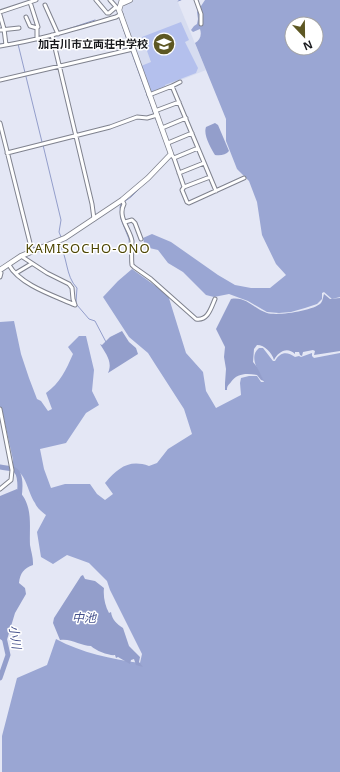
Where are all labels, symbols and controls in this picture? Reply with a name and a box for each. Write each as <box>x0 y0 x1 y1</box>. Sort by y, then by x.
north arrow <box>284 16 324 56</box>
school or university icon: 加古川市立両荘中学校 <box>151 31 177 57</box>
place label: 加古川市立両荘中学校 <box>38 36 148 51</box>
text: N <box>301 37 315 54</box>
district label: KAMISOCHO-ONO <box>25 239 151 257</box>
water label: 中池 <box>72 609 97 626</box>
water label: 小川 <box>5 624 26 652</box>

